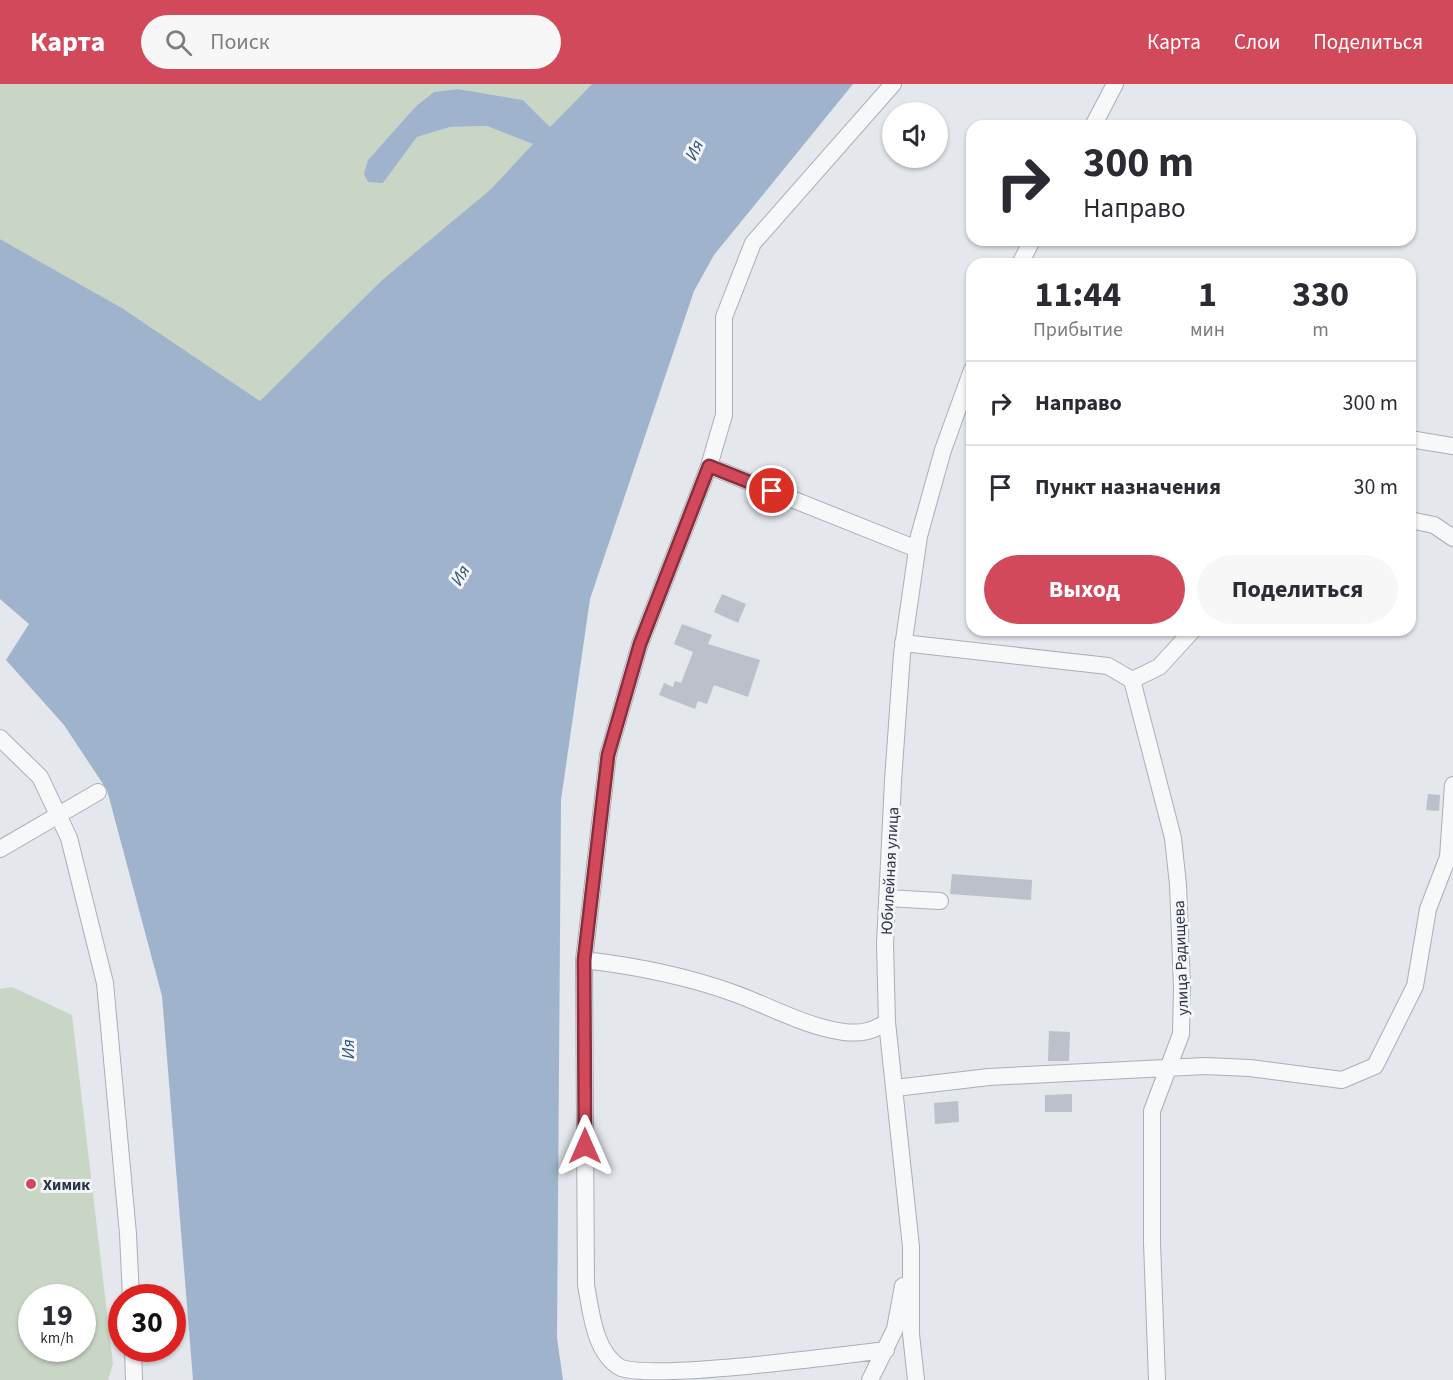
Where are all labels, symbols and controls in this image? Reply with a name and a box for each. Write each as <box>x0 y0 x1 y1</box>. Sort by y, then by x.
search box <box>141 15 561 69</box>
text: Карта <box>30 22 105 62</box>
icon: search <box>162 26 195 59</box>
text: Поиск <box>210 26 270 58</box>
text: Карта <box>1147 27 1201 57</box>
text: Слои <box>1234 27 1280 57</box>
text: Поделиться <box>1313 27 1423 57</box>
map controls <box>882 102 948 168</box>
button: sound <box>882 102 948 168</box>
text: 300 m <box>1083 133 1194 193</box>
water label: Ия <box>679 136 710 165</box>
icon: right <box>984 144 1062 222</box>
text: Направо <box>1083 189 1186 228</box>
text: 11:44 <box>1035 269 1121 320</box>
text: 1 <box>1198 269 1217 320</box>
text: 330 <box>1292 269 1349 320</box>
text: Прибытие <box>1033 316 1123 344</box>
text: мин <box>1190 316 1225 344</box>
text: m <box>1312 316 1329 344</box>
icon: right <box>984 387 1017 420</box>
text: Направо <box>1035 387 1122 419</box>
text: 300 m <box>1343 387 1398 419</box>
pin <box>746 465 797 516</box>
icon: arrive <box>984 471 1017 504</box>
text: Пункт назначения <box>1035 471 1221 503</box>
text: 30 m <box>1353 471 1398 503</box>
icon: arrive <box>755 474 788 507</box>
button: Выход <box>984 555 1185 624</box>
button: Поделиться <box>1197 555 1398 624</box>
water label: Ия <box>445 560 476 590</box>
street label: Юбилейная улица <box>876 806 904 936</box>
street label: улица Радищева <box>1168 900 1194 1016</box>
water label: Ия <box>336 1039 361 1059</box>
position arrow <box>553 1114 617 1178</box>
place label: Химик <box>43 1174 90 1196</box>
marker: Химик <box>24 1177 38 1191</box>
speed limit sign: 30 <box>108 1284 186 1362</box>
text: 19 <box>41 1294 73 1337</box>
text: km/h <box>40 1328 74 1349</box>

